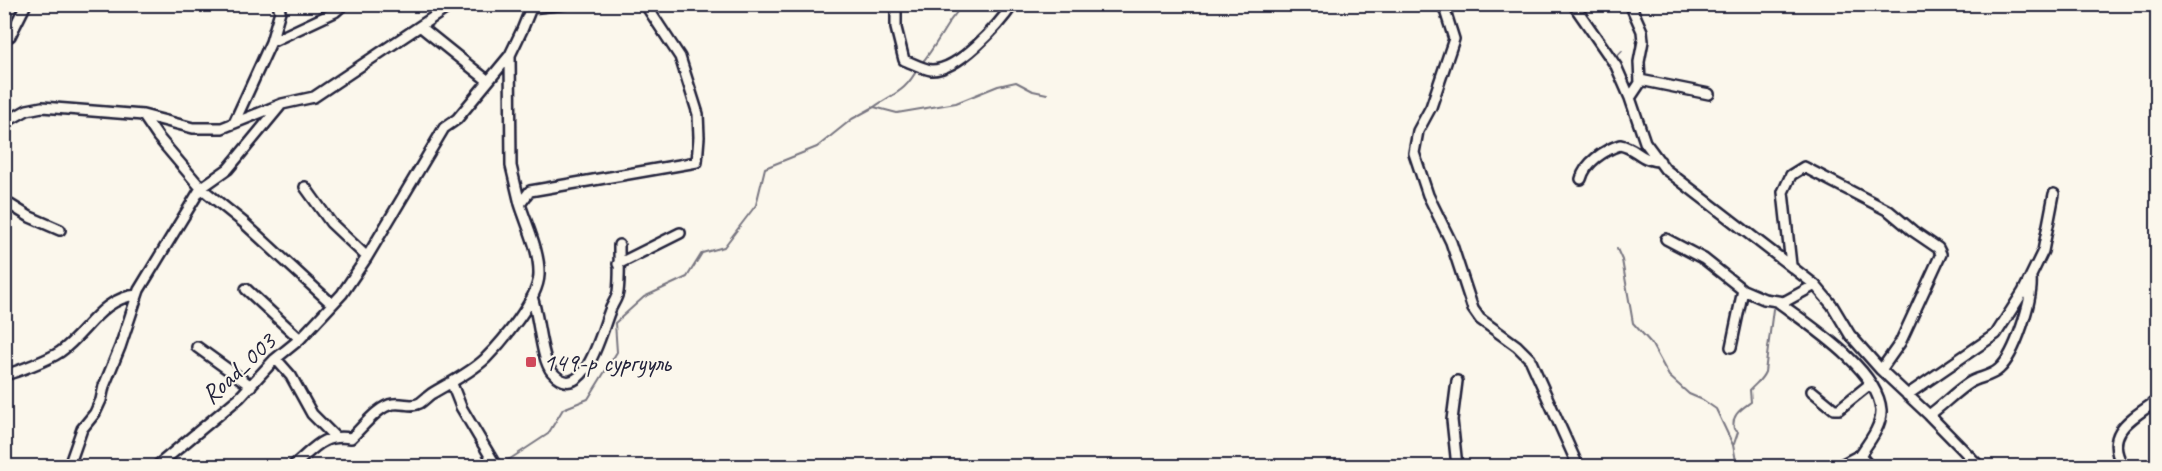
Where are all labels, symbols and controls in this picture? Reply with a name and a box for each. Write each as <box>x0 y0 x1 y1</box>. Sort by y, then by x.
street label: Road_003 <box>194 324 284 411</box>
place label: 149-р сургууль <box>543 346 672 379</box>
marker: 149-р сургууль <box>524 355 538 369</box>

